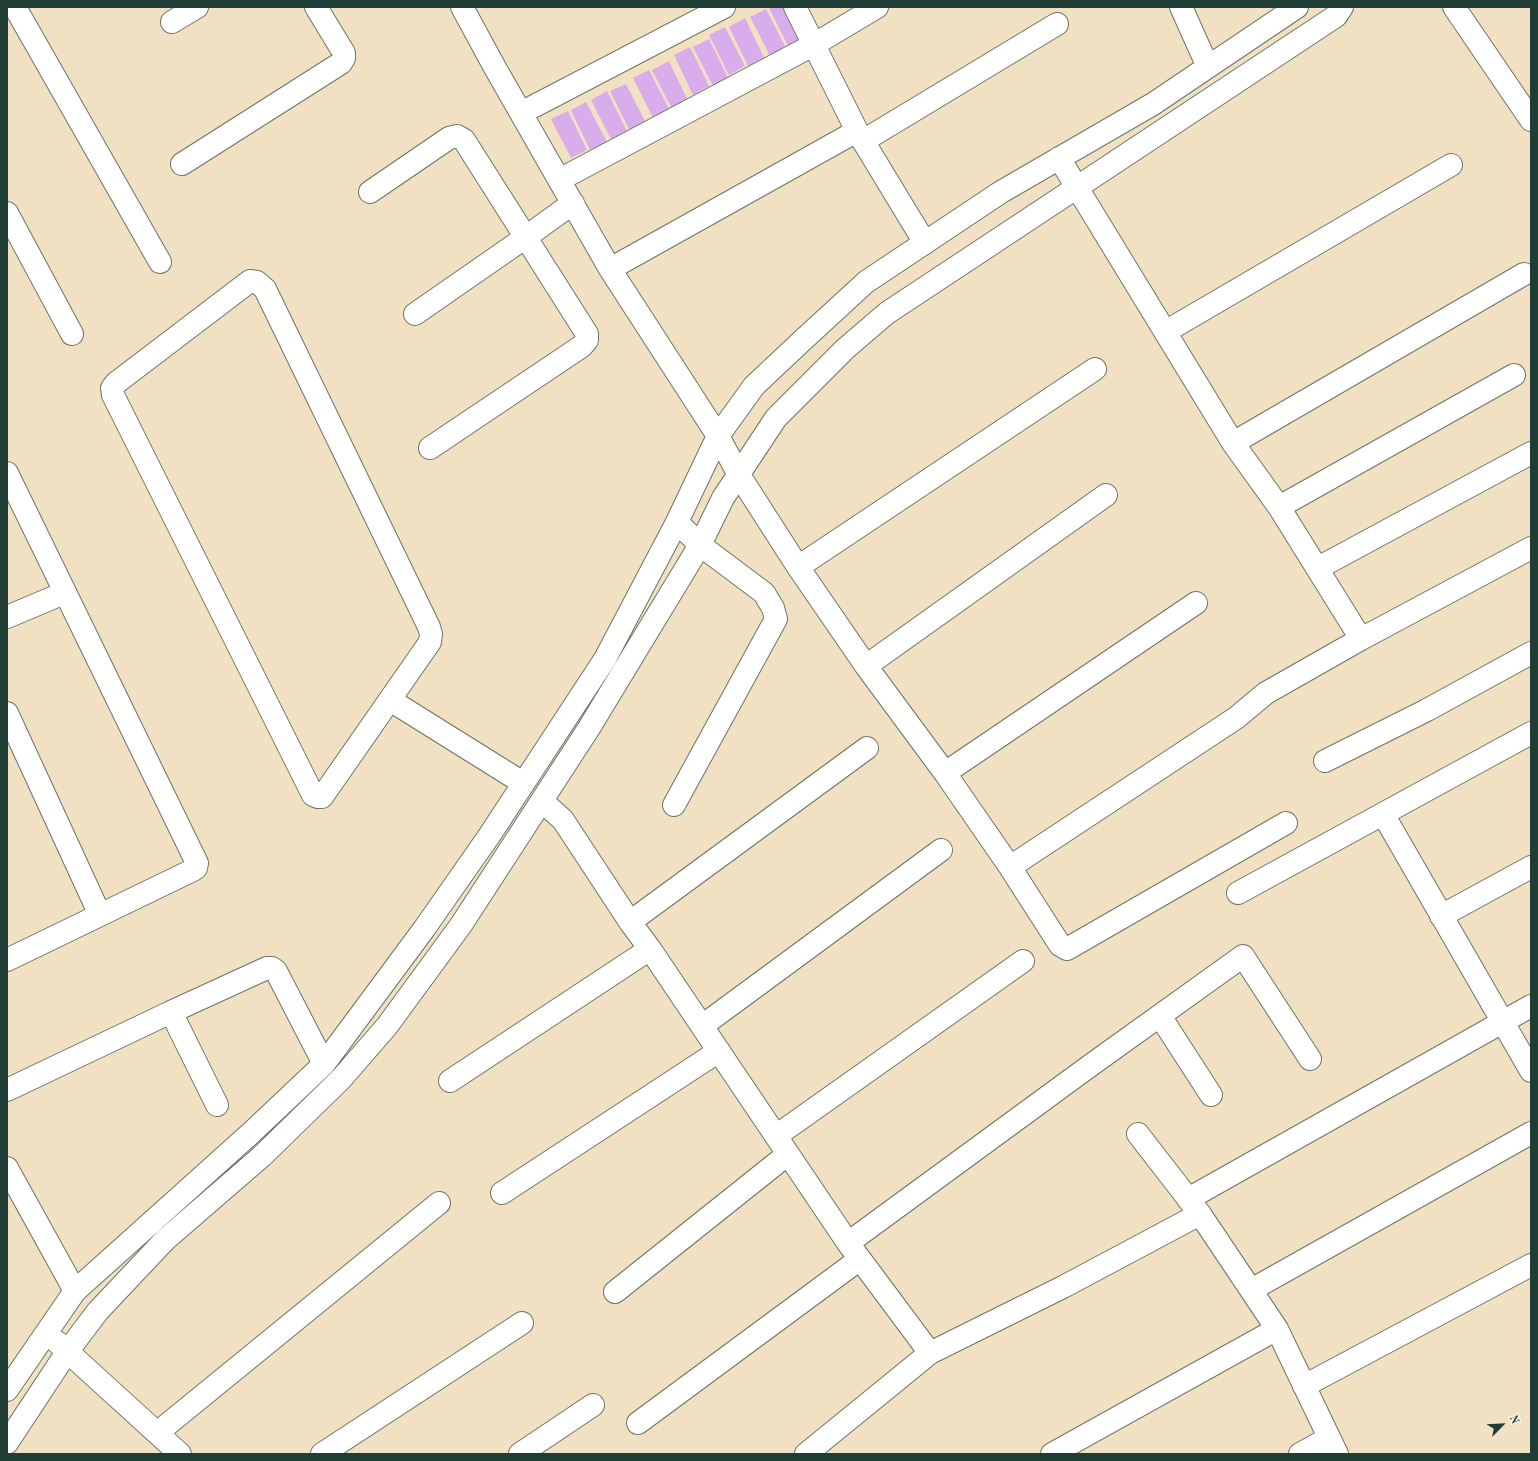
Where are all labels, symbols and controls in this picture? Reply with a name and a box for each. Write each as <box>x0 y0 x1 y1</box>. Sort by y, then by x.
north arrow <box>1482 1405 1522 1445</box>
text: N <box>1507 1414 1520 1426</box>

